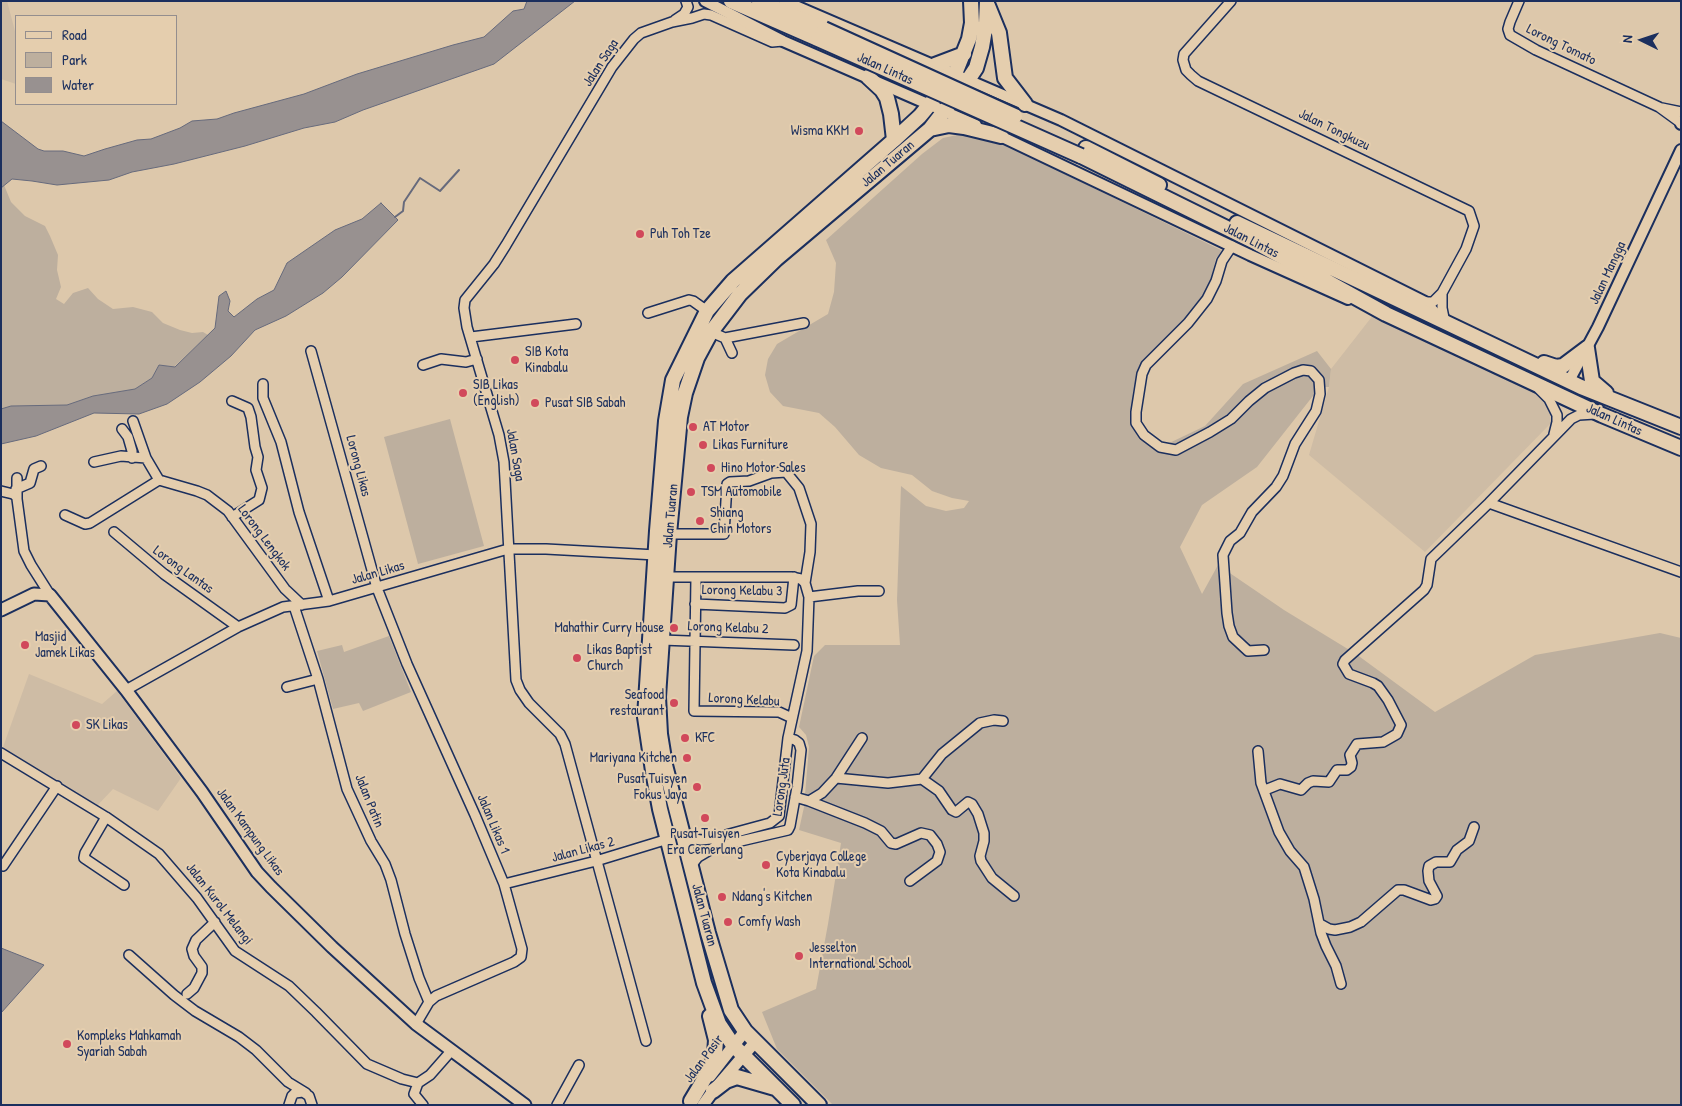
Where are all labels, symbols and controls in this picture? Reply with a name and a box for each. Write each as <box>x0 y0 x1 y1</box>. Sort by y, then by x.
legend <box>15 15 178 105</box>
north arrow <box>1617 15 1667 65</box>
street label: Lorong Tomato <box>1523 21 1599 69</box>
text: Road <box>62 24 87 45</box>
text: N <box>1617 35 1636 43</box>
street label: Jalan Saga <box>580 36 622 90</box>
text: Park <box>62 49 87 70</box>
street label: Jalan Lintas <box>854 49 916 89</box>
text: Water <box>62 74 94 95</box>
street label: Jalan Tongkuzu <box>1296 106 1372 154</box>
place label: Wisma KKM <box>791 123 849 139</box>
marker: Wisma KKM <box>853 125 865 137</box>
street label: Jalan Tuaran <box>858 137 918 191</box>
street label: Jalan Lintas <box>1221 220 1281 262</box>
place label: Puh Toh Tze <box>650 226 711 242</box>
marker: Puh Toh Tze <box>634 228 646 240</box>
street label: Jalan Mangga <box>1586 239 1630 307</box>
place label: SIB Kota Kinabalu <box>525 344 568 377</box>
marker: SIB Kota Kinabalu <box>509 354 521 366</box>
place label: SIB Likas (English) <box>473 377 520 410</box>
marker: SIB Likas (English) <box>457 387 469 399</box>
place label: Pusat SIB Sabah <box>545 395 625 411</box>
marker: Pusat SIB Sabah <box>529 397 541 409</box>
street label: Jalan Lintas <box>1583 400 1645 440</box>
place label: AT Motor <box>703 419 749 435</box>
marker: AT Motor <box>687 421 699 433</box>
street label: Jalan Saga <box>502 427 528 483</box>
street label: Lorong Likas <box>342 434 374 498</box>
place label: Likas Furniture <box>713 437 788 453</box>
marker: Likas Furniture <box>697 439 709 451</box>
place label: Hino Motor Sales <box>721 460 806 476</box>
marker: Hino Motor Sales <box>705 462 717 474</box>
street label: Jalan Tuaran <box>660 483 682 549</box>
place label: TSM Automobile <box>701 484 782 500</box>
marker: TSM Automobile <box>685 486 697 498</box>
street label: Lorong Lengkok <box>234 502 294 574</box>
place label: Shiang Chin Motors <box>710 505 771 538</box>
marker: Shiang Chin Motors <box>694 515 706 527</box>
street label: Lorong Lantas <box>150 543 216 597</box>
street label: Jalan Likas <box>350 557 406 589</box>
street label: Lorong Kelabu 3 <box>702 582 782 600</box>
street label: Lorong Kelabu 2 <box>687 618 769 638</box>
place label: Mahathir Curry House <box>554 620 664 636</box>
marker: Mahathir Curry House <box>668 622 680 634</box>
place label: Masjid Jamek Likas <box>35 629 95 662</box>
marker: Masjid Jamek Likas <box>19 639 31 651</box>
place label: Likas Baptist Church <box>587 642 652 674</box>
marker: Likas Baptist Church <box>571 652 583 664</box>
place label: Seafood restaurant <box>610 687 664 720</box>
street label: Lorong Kelabu <box>708 690 780 710</box>
marker: Seafood restaurant <box>668 697 680 709</box>
place label: SK Likas <box>86 717 128 733</box>
marker: SK Likas <box>70 719 82 731</box>
place label: KFC <box>695 730 715 746</box>
marker: KFC <box>679 732 691 744</box>
place label: Mariyana Kitchen <box>590 750 677 766</box>
marker: Mariyana Kitchen <box>681 752 693 764</box>
street label: Lorong Juta <box>770 757 794 817</box>
place label: Pusat Tuisyen Fokus Jaya <box>617 771 687 804</box>
street label: Jalan Patin <box>351 772 387 830</box>
marker: Pusat Tuisyen Fokus Jaya <box>691 781 703 793</box>
street label: Jalan Kampung Likas <box>213 785 287 879</box>
street label: Jalan Likas 1 <box>473 792 513 856</box>
marker: Pusat Tuisyen Era Cemerlang <box>699 812 711 824</box>
place label: Pusat Tuisyen Era Cemerlang <box>667 826 743 859</box>
street label: Jalan Likas 2 <box>550 834 616 866</box>
place label: Cyberjaya College Kota Kinabalu <box>776 849 866 882</box>
marker: Cyberjaya College Kota Kinabalu <box>760 859 772 871</box>
street label: Jalan Kurol Melangi <box>182 860 256 948</box>
street label: Jalan Tuaran <box>688 882 720 948</box>
place label: Ndang's Kitchen <box>732 889 812 905</box>
marker: Ndang's Kitchen <box>716 891 728 903</box>
place label: Comfy Wash <box>738 914 800 930</box>
marker: Comfy Wash <box>722 916 734 928</box>
place label: Jesselton International School <box>809 940 911 972</box>
marker: Jesselton International School <box>793 950 805 962</box>
place label: Kompleks Mahkamah Syariah Sabah <box>77 1028 181 1060</box>
street label: Jalan Pasir <box>681 1032 727 1086</box>
marker: Kompleks Mahkamah Syariah Sabah <box>61 1038 73 1050</box>

